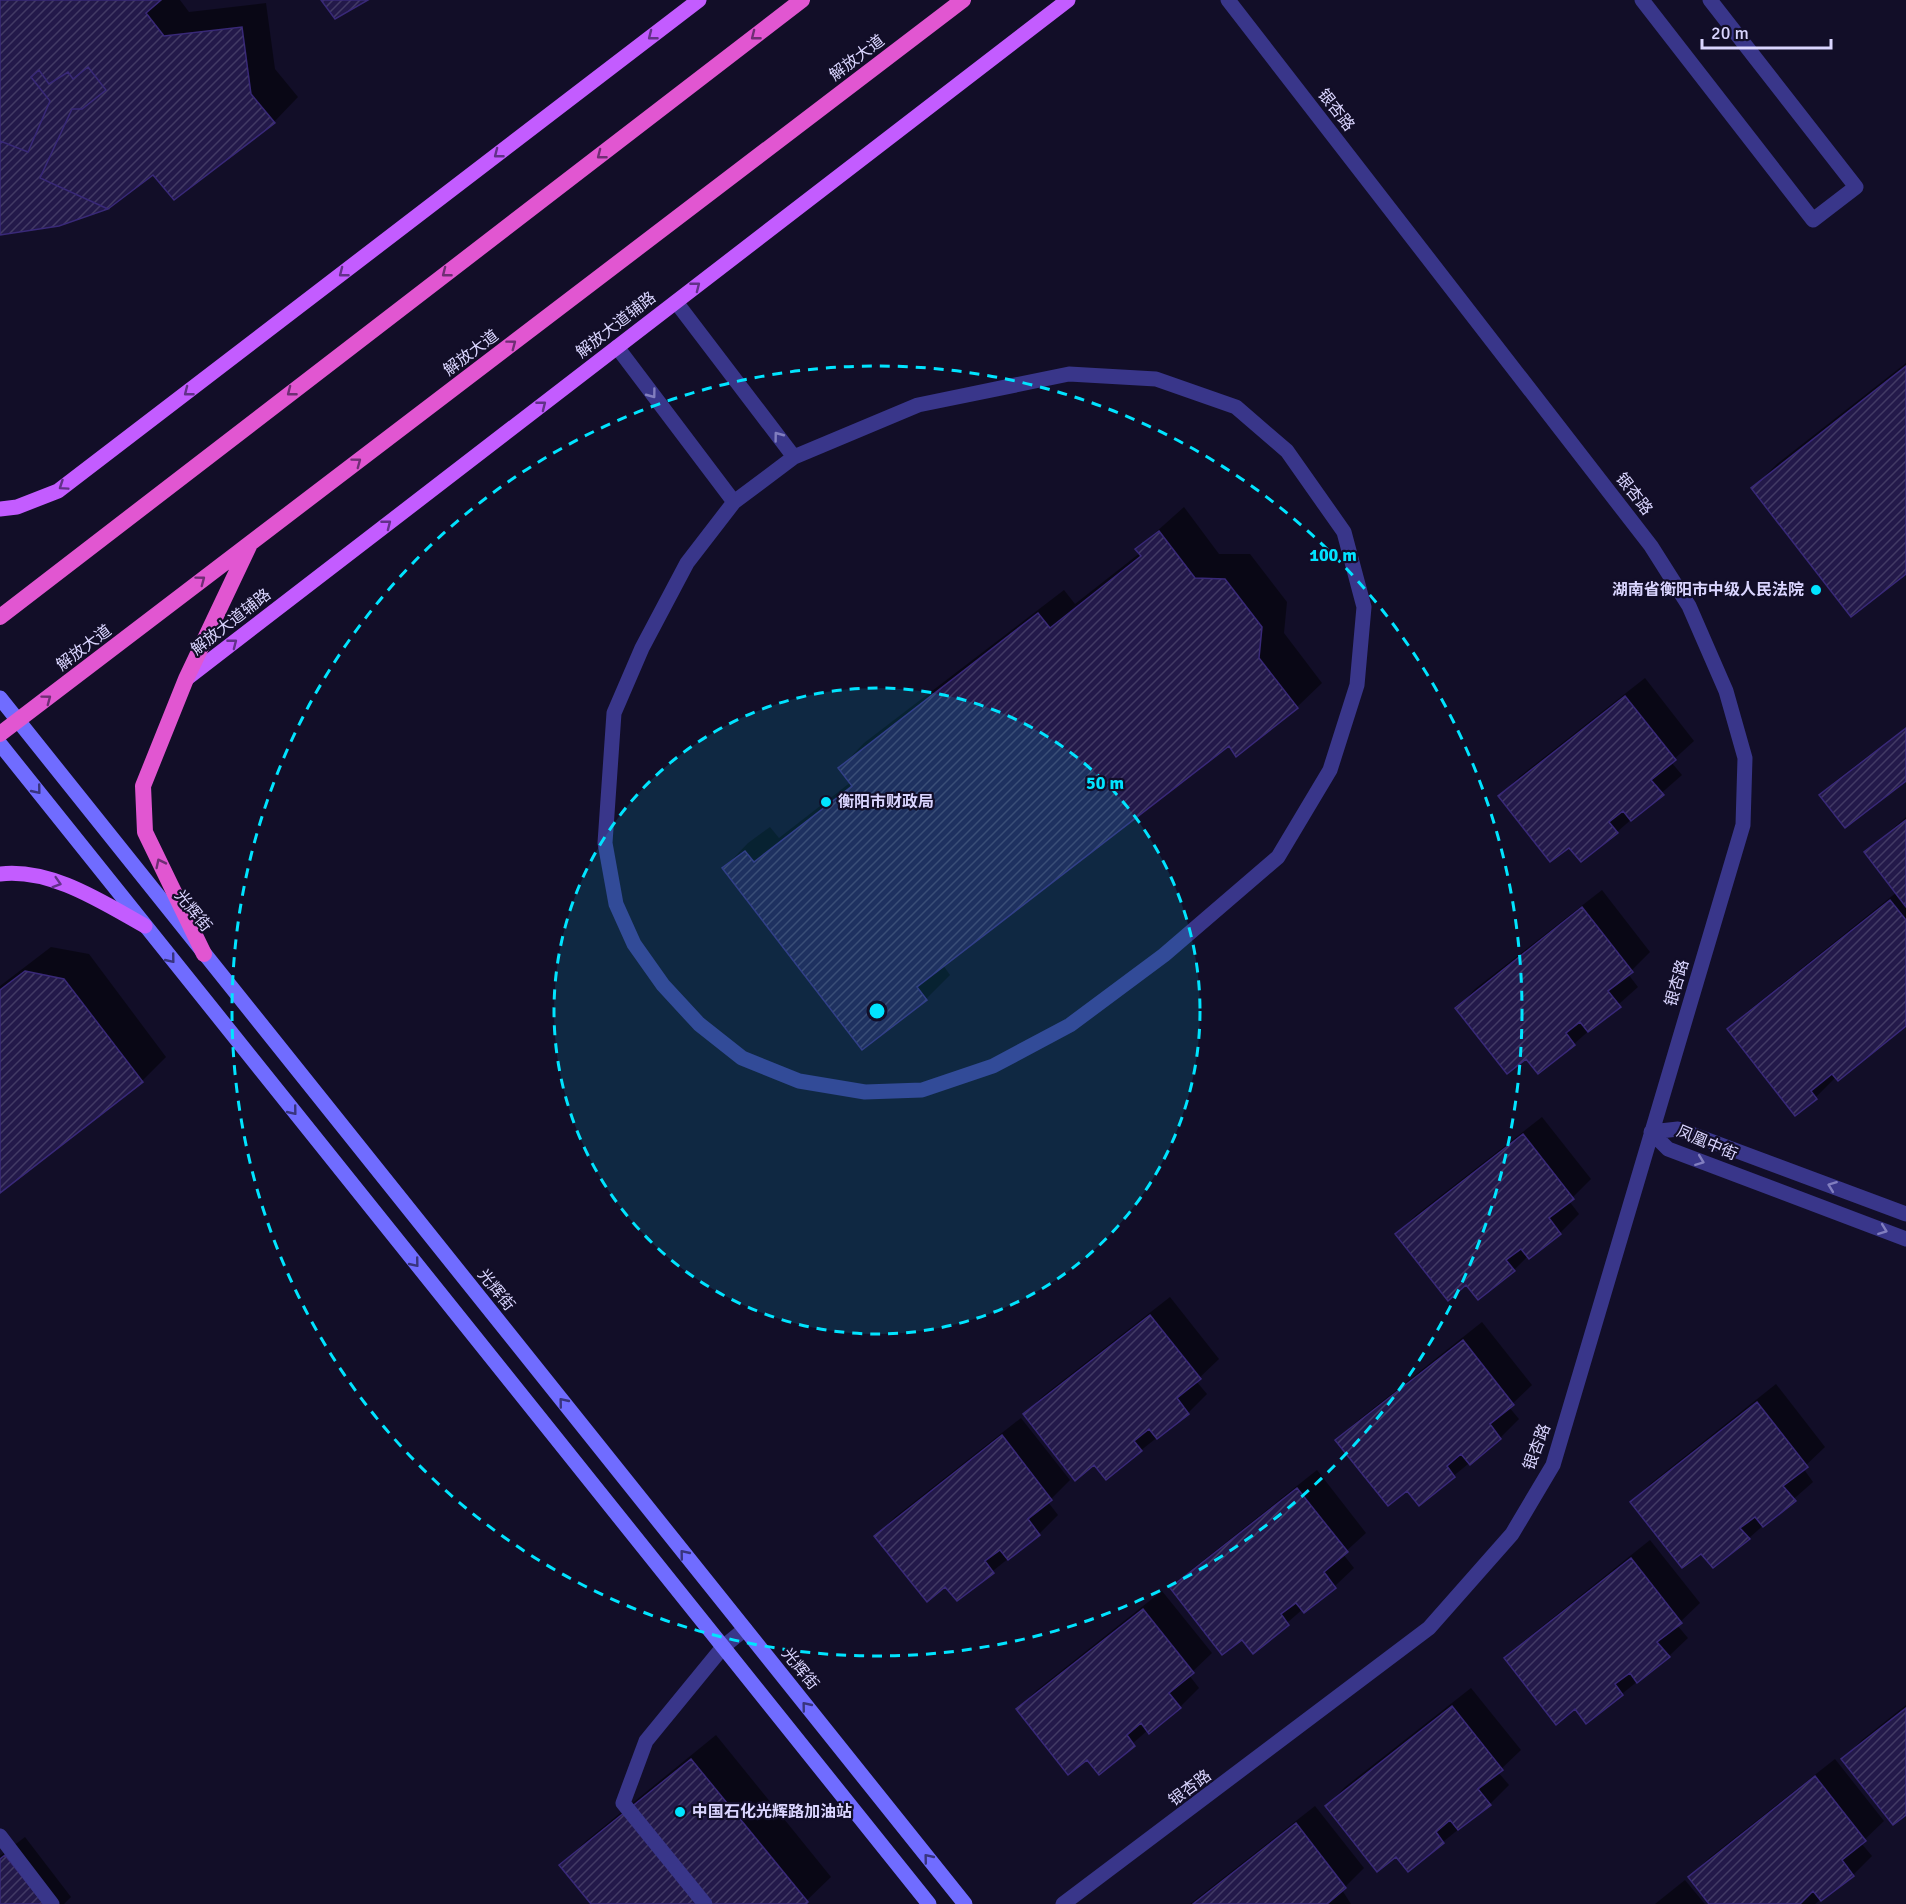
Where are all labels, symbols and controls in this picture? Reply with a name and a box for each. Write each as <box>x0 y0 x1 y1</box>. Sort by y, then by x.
scale bar <box>1702 12 1831 50</box>
text: 20 m <box>1711 22 1749 44</box>
one-way arrow <box>648 28 659 39</box>
one-way arrow <box>751 28 762 39</box>
street label: 解放大道 <box>825 31 889 85</box>
street label: 银杏路 <box>1313 85 1359 135</box>
one-way arrow <box>493 147 504 158</box>
one-way arrow <box>596 147 607 158</box>
one-way arrow <box>339 266 350 277</box>
one-way arrow <box>442 266 453 277</box>
one-way arrow <box>689 283 700 294</box>
street label: 解放大道辅路 <box>572 288 660 362</box>
street label: 解放大道 <box>439 326 503 380</box>
one-way arrow <box>505 340 516 351</box>
one-way arrow <box>184 385 195 396</box>
one-way arrow <box>287 385 298 396</box>
one-way arrow <box>645 387 656 398</box>
one-way arrow <box>535 402 546 413</box>
one-way arrow <box>774 432 785 443</box>
one-way arrow <box>350 458 361 469</box>
street label: 银杏路 <box>1611 469 1657 519</box>
one-way arrow <box>59 479 70 490</box>
one-way arrow <box>380 521 391 532</box>
text: 100 m <box>1309 544 1357 566</box>
one-way arrow <box>195 577 206 588</box>
place label: 湖南省衡阳市中级人民法院 <box>1612 580 1804 600</box>
marker: 湖南省衡阳市中级人民法院 <box>1809 583 1823 597</box>
street label: 解放大道辅路 <box>187 585 275 659</box>
street label: 解放大道 <box>52 621 116 675</box>
one-way arrow <box>226 640 237 651</box>
one-way arrow <box>40 695 51 706</box>
text: 50 m <box>1086 772 1124 794</box>
one-way arrow <box>29 783 40 794</box>
place label: 衡阳市财政局 <box>838 792 934 812</box>
marker: 衡阳市财政局 <box>819 795 833 809</box>
one-way arrow <box>156 859 167 870</box>
one-way arrow <box>51 876 62 888</box>
street label: 光辉街 <box>170 886 216 936</box>
one-way arrow <box>164 952 175 963</box>
street label: 银杏路 <box>1661 957 1693 1009</box>
centre of rings <box>867 1001 887 1021</box>
one-way arrow <box>286 1104 297 1115</box>
street label: 凤凰中街 <box>1674 1121 1740 1165</box>
one-way arrow <box>1694 1154 1705 1166</box>
one-way arrow <box>1827 1181 1838 1193</box>
one-way arrow <box>1877 1222 1888 1235</box>
one-way arrow <box>408 1256 419 1267</box>
street label: 光辉街 <box>473 1265 519 1315</box>
one-way arrow <box>559 1397 570 1408</box>
street label: 银杏路 <box>1519 1421 1555 1473</box>
one-way arrow <box>681 1550 692 1561</box>
street label: 光辉街 <box>777 1644 823 1694</box>
one-way arrow <box>803 1702 814 1713</box>
street label: 银杏路 <box>1165 1766 1215 1810</box>
place label: 中国石化光辉路加油站 <box>692 1802 852 1822</box>
marker: 中国石化光辉路加油站 <box>673 1805 687 1819</box>
one-way arrow <box>924 1854 935 1865</box>

